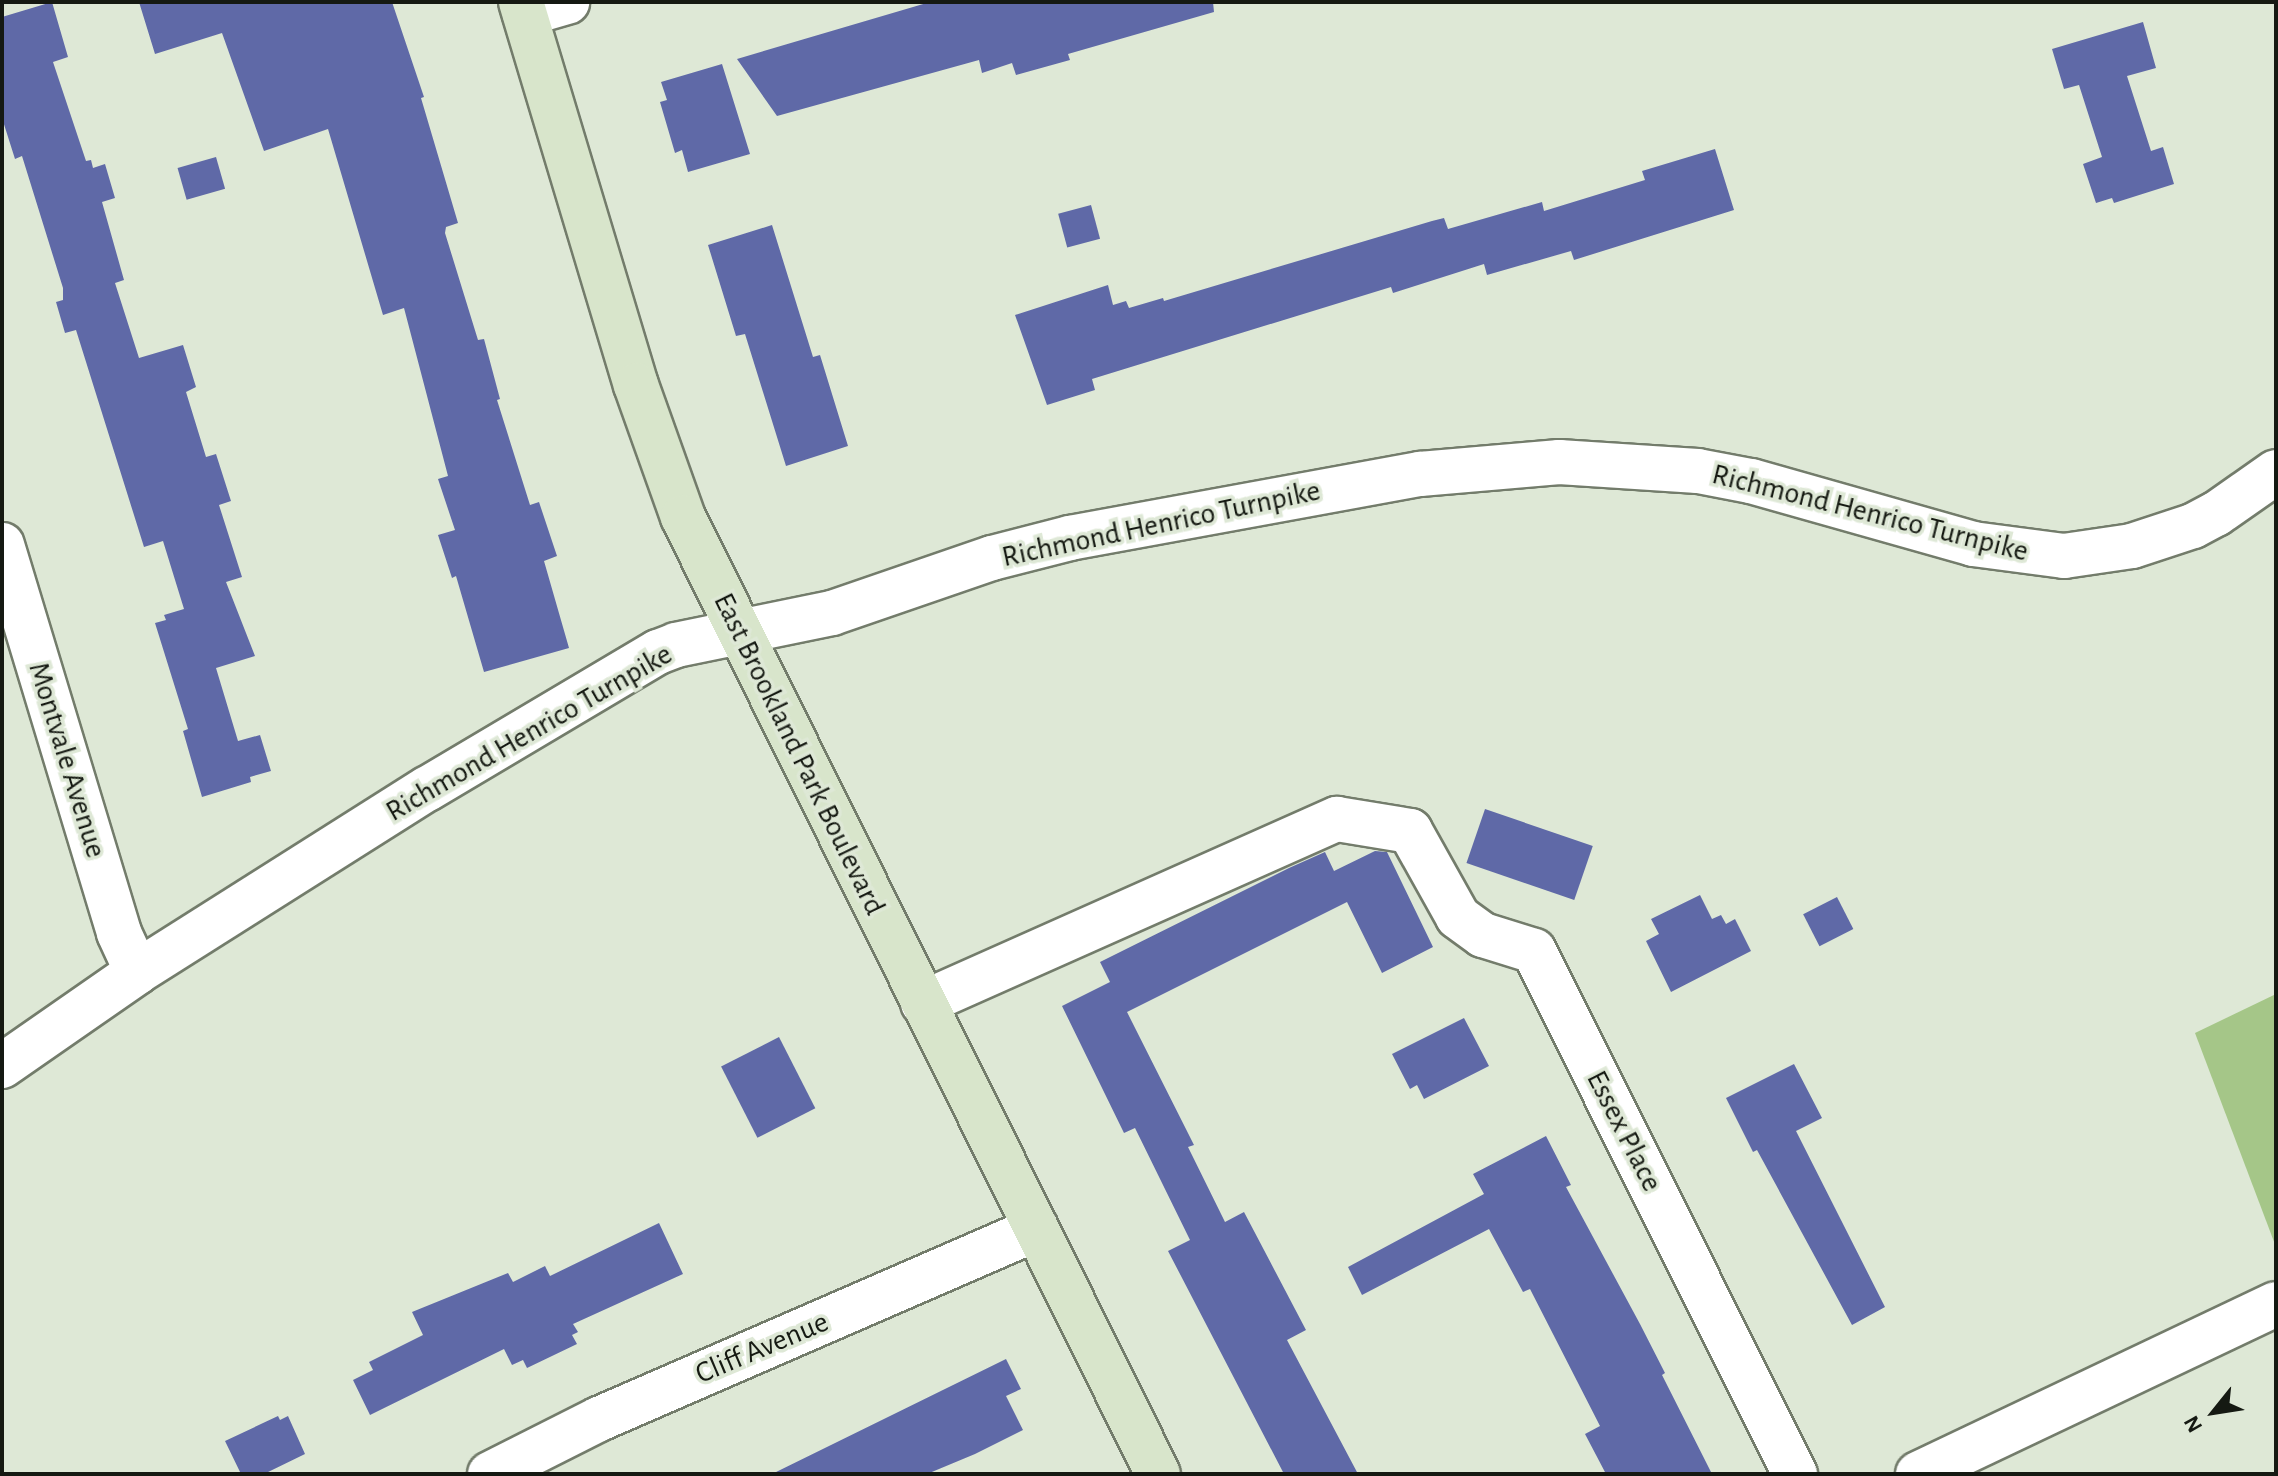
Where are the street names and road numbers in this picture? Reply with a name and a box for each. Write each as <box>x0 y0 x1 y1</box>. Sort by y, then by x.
street label: Richmond Henrico Turnpike <box>1708 456 2032 570</box>
street label: Richmond Henrico Turnpike <box>999 473 1323 575</box>
street label: East Brookland Park Boulevard <box>705 587 893 921</box>
street label: Richmond Henrico Turnpike <box>379 636 679 830</box>
street label: Montvale Avenue <box>20 658 114 862</box>
street label: Essex Place <box>1578 1065 1670 1197</box>
street label: Cliff Avenue <box>690 1304 834 1392</box>

